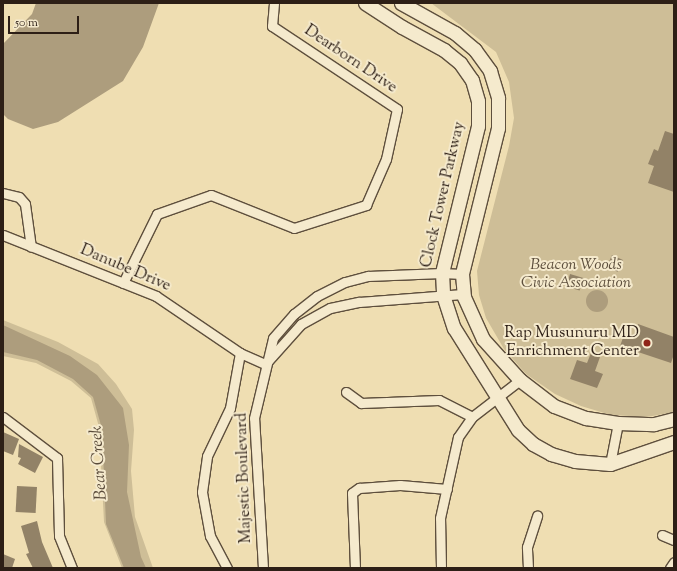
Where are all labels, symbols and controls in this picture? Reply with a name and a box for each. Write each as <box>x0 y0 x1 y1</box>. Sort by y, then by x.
scale bar <box>10 8 81 34</box>
text: 50 m <box>15 14 38 32</box>
street label: Dearborn Drive <box>300 22 400 98</box>
street label: Clock Tower Parkway <box>418 120 470 270</box>
street label: Danube Drive <box>77 241 173 297</box>
park label: Beacon Woods Civic Association <box>521 256 631 294</box>
place label: Rap Musunuru MD Enrichment Center <box>504 324 639 362</box>
marker: Rap Musunuru MD Enrichment Center <box>642 338 652 348</box>
street label: Majestic Boulevard <box>233 412 257 544</box>
water label: Bear Creek <box>87 425 113 501</box>

